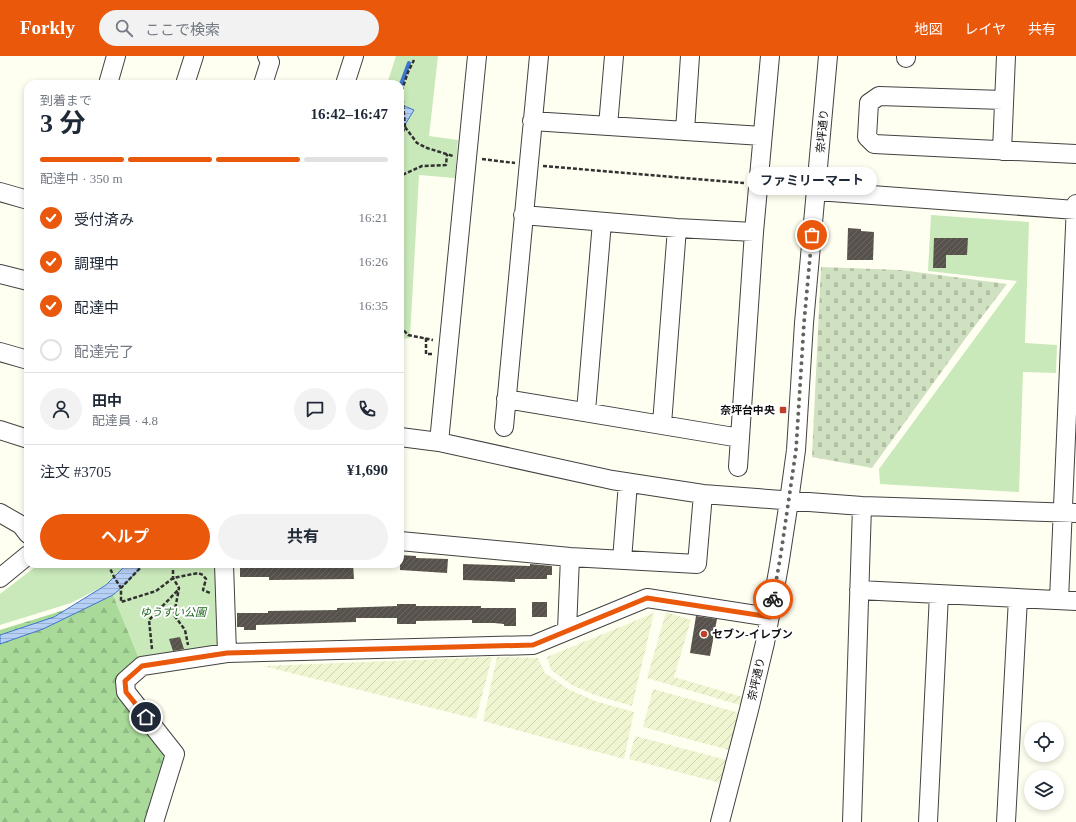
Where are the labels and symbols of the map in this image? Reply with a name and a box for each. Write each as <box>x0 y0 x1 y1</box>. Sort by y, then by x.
street label: 奈坪通り <box>814 109 830 153</box>
callout: ファミリーマート <box>747 167 877 195</box>
pin <box>795 218 829 252</box>
place label: 奈坪台中央 <box>720 404 775 416</box>
marker: 奈坪台中央 <box>778 405 788 415</box>
courier <box>753 579 793 619</box>
park label: ゆうすい公園 <box>140 606 208 618</box>
place label: セブン-イレブン <box>712 628 793 640</box>
marker: セブン-イレブン <box>699 629 709 639</box>
street label: 奈坪通り <box>745 656 767 702</box>
pin <box>129 700 163 734</box>

